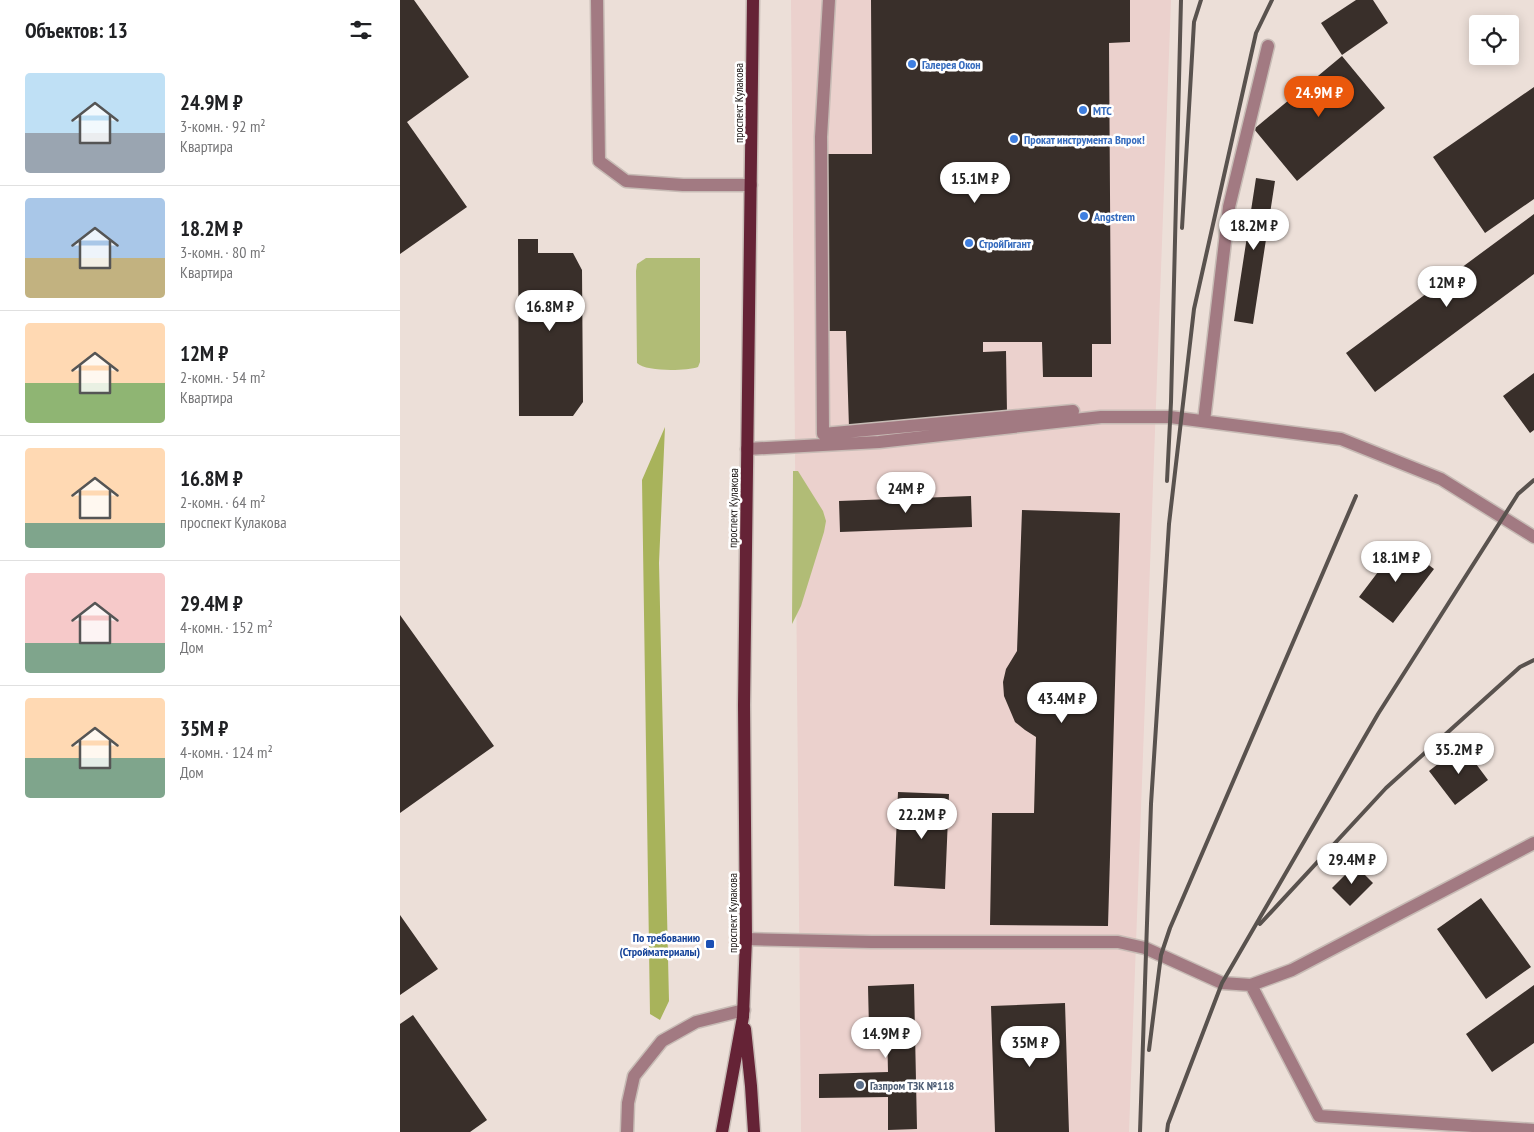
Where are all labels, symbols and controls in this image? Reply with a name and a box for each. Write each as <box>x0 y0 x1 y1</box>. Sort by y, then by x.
map controls <box>1469 15 1519 65</box>
button: locate <box>1469 15 1519 65</box>
icon: filters <box>347 16 375 44</box>
text: Объектов: 13 <box>25 17 128 44</box>
place label: Галерея Окон <box>922 57 981 72</box>
marker: Галерея Окон <box>906 58 918 70</box>
street label: проспект Кулакова <box>731 63 746 143</box>
pin: 24.9M ₽ <box>1273 76 1365 118</box>
text: 24.9M ₽ <box>1295 82 1343 102</box>
text: 24.9M ₽ <box>180 89 243 116</box>
icon: home <box>65 93 125 153</box>
place label: МТС <box>1093 103 1112 118</box>
marker: МТС <box>1077 104 1089 116</box>
text: 3-комн. · 92 m² <box>180 116 266 136</box>
place label: Прокат инструмента Впрок! <box>1024 132 1145 147</box>
marker: Прокат инструмента Впрок! <box>1008 133 1020 145</box>
text: Квартира <box>180 136 233 156</box>
pin: 15.1M ₽ <box>929 162 1021 204</box>
text: 15.1M ₽ <box>951 168 999 188</box>
pin: 18.2M ₽ <box>1208 208 1300 251</box>
place label: Angstrem <box>1093 209 1135 224</box>
marker: Angstrem <box>1078 210 1090 222</box>
text: 18.2M ₽ <box>180 215 243 242</box>
text: 18.2M ₽ <box>1230 215 1278 235</box>
icon: home <box>65 218 125 278</box>
place label: СтройГигант <box>979 236 1032 251</box>
marker: СтройГигант <box>963 237 975 249</box>
text: 3-комн. · 80 m² <box>180 242 266 262</box>
text: Квартира <box>180 262 233 282</box>
pin: 12M ₽ <box>1412 266 1482 308</box>
text: 12M ₽ <box>1429 272 1465 292</box>
pin: 16.8M ₽ <box>504 290 596 332</box>
text: 16.8M ₽ <box>526 296 574 316</box>
text: 12M ₽ <box>180 340 228 367</box>
icon: home <box>65 343 125 403</box>
text: 2-комн. · 54 m² <box>180 367 266 387</box>
text: Квартира <box>180 387 233 407</box>
text: 16.8M ₽ <box>180 465 243 492</box>
icon: home <box>65 468 125 528</box>
street label: проспект Кулакова <box>725 468 741 548</box>
pin: 24M ₽ <box>871 472 941 514</box>
text: 24M ₽ <box>888 478 924 498</box>
text: 2-комн. · 64 m² <box>180 492 266 512</box>
text: проспект Кулакова <box>180 512 287 532</box>
pin: 18.1M ₽ <box>1350 540 1442 583</box>
text: 18.1M ₽ <box>1372 547 1420 567</box>
text: 29.4M ₽ <box>180 590 243 617</box>
icon: home <box>65 593 125 653</box>
text: 4-комн. · 152 m² <box>180 617 273 637</box>
text: Дом <box>180 637 204 657</box>
pin: 43.4M ₽ <box>1016 682 1108 724</box>
text: 43.4M ₽ <box>1038 688 1086 708</box>
text: 35M ₽ <box>180 715 228 742</box>
icon: home <box>65 718 125 778</box>
pin: 35.2M ₽ <box>1413 732 1505 775</box>
text: 35.2M ₽ <box>1435 739 1483 759</box>
text: 4-комн. · 124 m² <box>180 742 273 762</box>
text: Дом <box>180 762 204 782</box>
pin: 22.2M ₽ <box>876 798 968 840</box>
text: 22.2M ₽ <box>898 804 946 824</box>
pin: 29.4M ₽ <box>1306 842 1398 885</box>
text: 29.4M ₽ <box>1328 849 1376 869</box>
street label: проспект Кулакова <box>725 873 740 953</box>
place label: По требованию (Стройматериалы) <box>619 930 701 959</box>
marker: По требованию (Стройматериалы) <box>704 938 716 950</box>
pin: 14.9M ₽ <box>840 1016 932 1059</box>
text: 14.9M ₽ <box>862 1023 910 1043</box>
pin: 35M ₽ <box>995 1026 1065 1068</box>
text: 35M ₽ <box>1012 1032 1048 1052</box>
place label: Газпром ТЗК №118 <box>870 1078 954 1093</box>
marker: Газпром ТЗК №118 <box>854 1079 866 1091</box>

